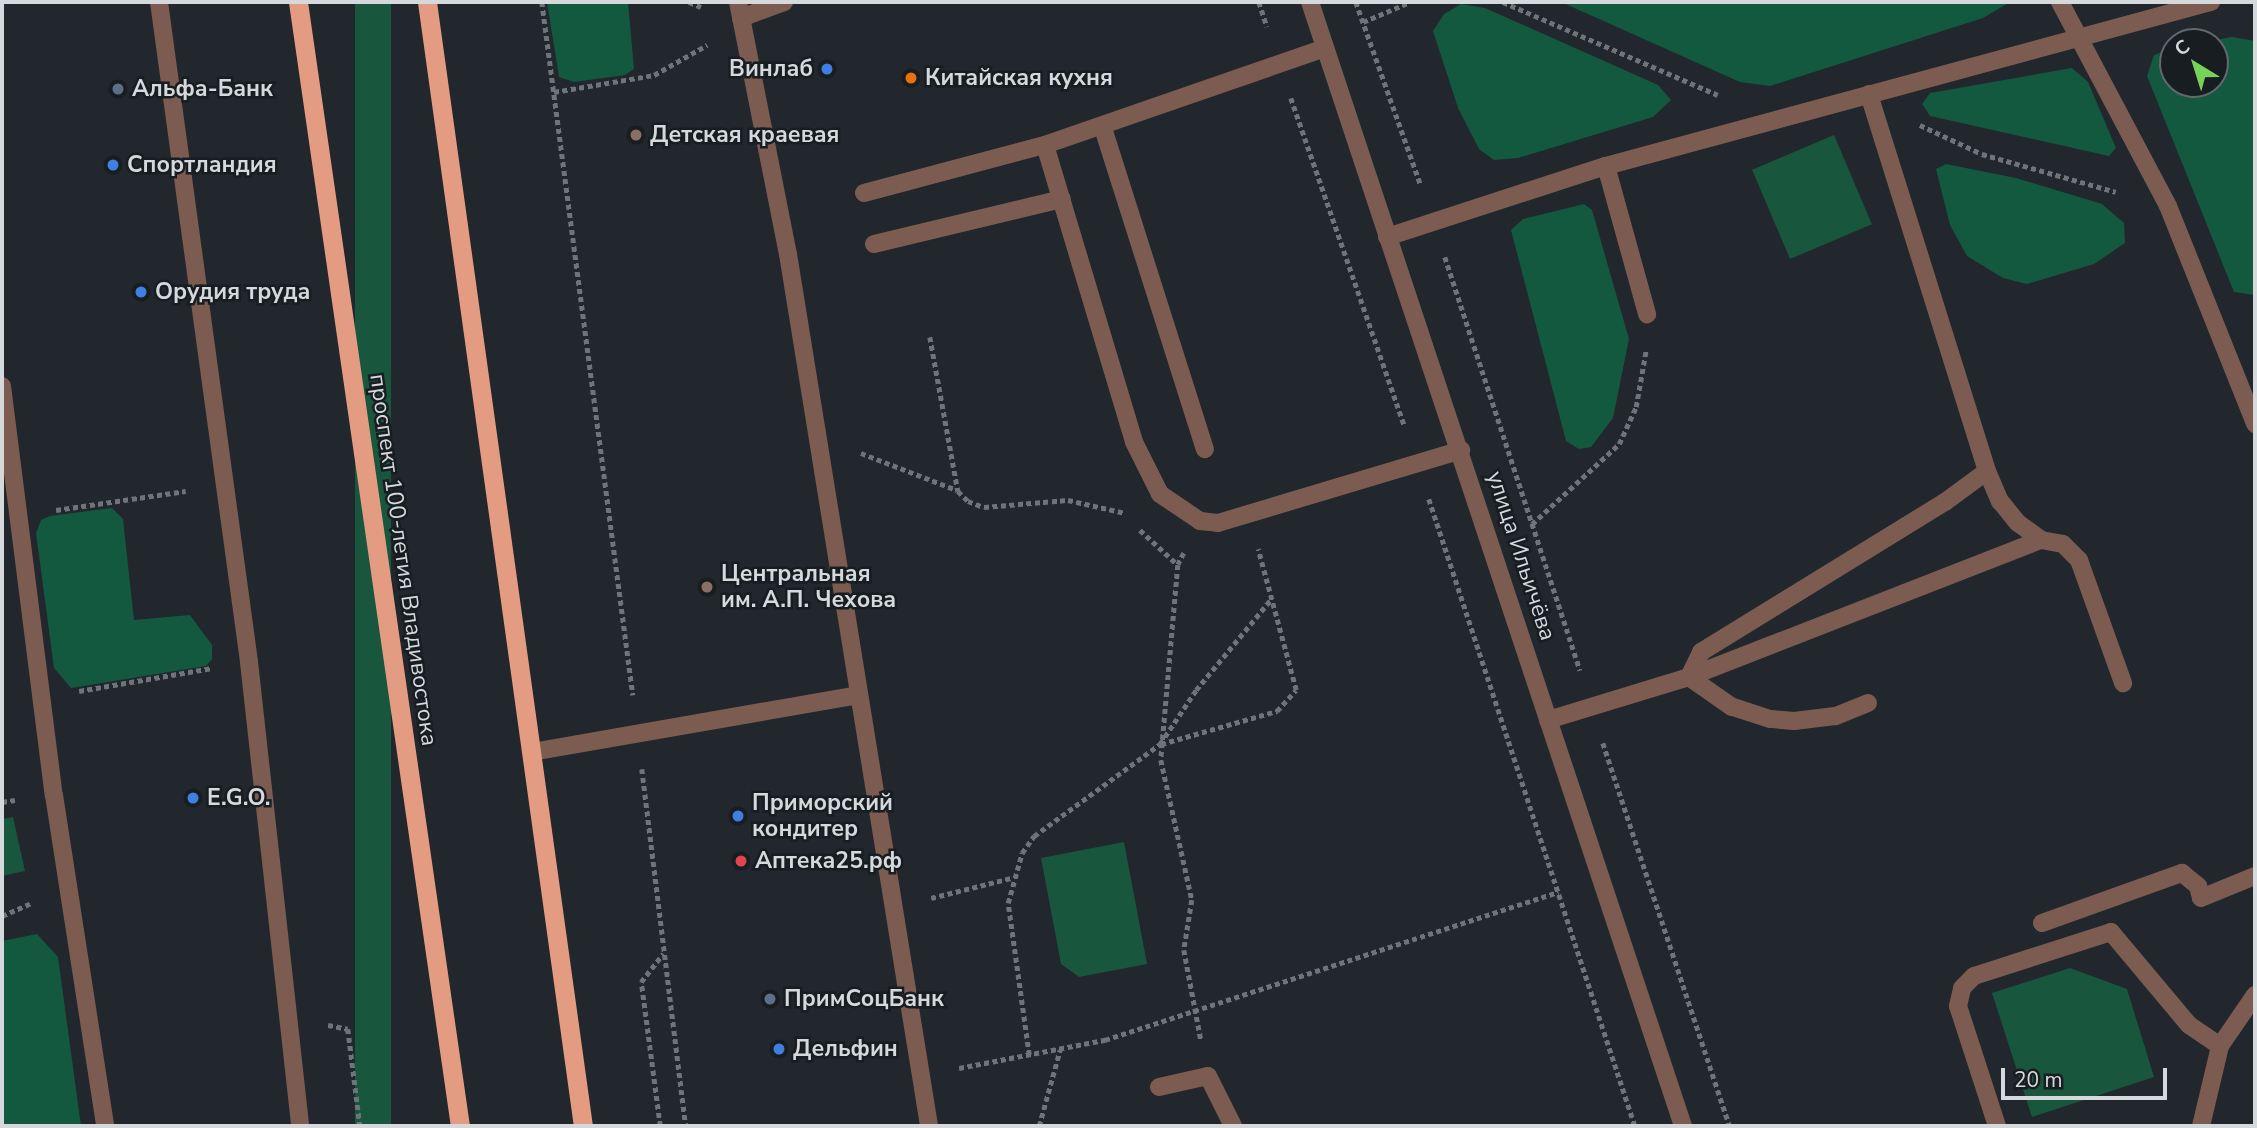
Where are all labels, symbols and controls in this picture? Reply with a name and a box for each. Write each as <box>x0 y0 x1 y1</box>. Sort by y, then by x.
north arrow <box>2159 28 2229 98</box>
text: С <box>2169 34 2195 62</box>
place label: Винлаб <box>729 55 813 83</box>
marker: Винлаб <box>819 61 835 77</box>
place label: Китайская кухня <box>925 64 1113 92</box>
marker: Китайская кухня <box>903 70 919 86</box>
place label: Альфа-Банк <box>132 75 273 103</box>
marker: Альфа-Банк <box>110 81 126 97</box>
place label: Детская краевая <box>650 121 840 149</box>
marker: Детская краевая <box>628 127 644 143</box>
place label: Спортландия <box>127 151 277 179</box>
marker: Спортландия <box>105 157 121 173</box>
place label: Орудия труда <box>155 278 310 306</box>
marker: Орудия труда <box>133 284 149 300</box>
street label: проспект 100-летия Владивостока <box>363 372 443 748</box>
street label: улица Ильичёва <box>1481 468 1561 644</box>
place label: Центральная им. А.П. Чехова <box>721 560 896 614</box>
marker: Центральная им. А.П. Чехова <box>699 579 715 595</box>
place label: E.G.O. <box>207 784 270 812</box>
place label: Приморский кондитер <box>752 789 893 843</box>
marker: E.G.O. <box>185 790 201 806</box>
marker: Приморский кондитер <box>730 808 746 824</box>
place label: Аптека25.рф <box>755 847 902 875</box>
marker: Аптека25.рф <box>733 853 749 869</box>
place label: ПримСоцБанк <box>784 985 944 1013</box>
marker: ПримСоцБанк <box>762 991 778 1007</box>
place label: Дельфин <box>793 1035 898 1063</box>
marker: Дельфин <box>771 1041 787 1057</box>
scale bar <box>2005 1054 2171 1098</box>
text: 20 m <box>2014 1066 2063 1094</box>

